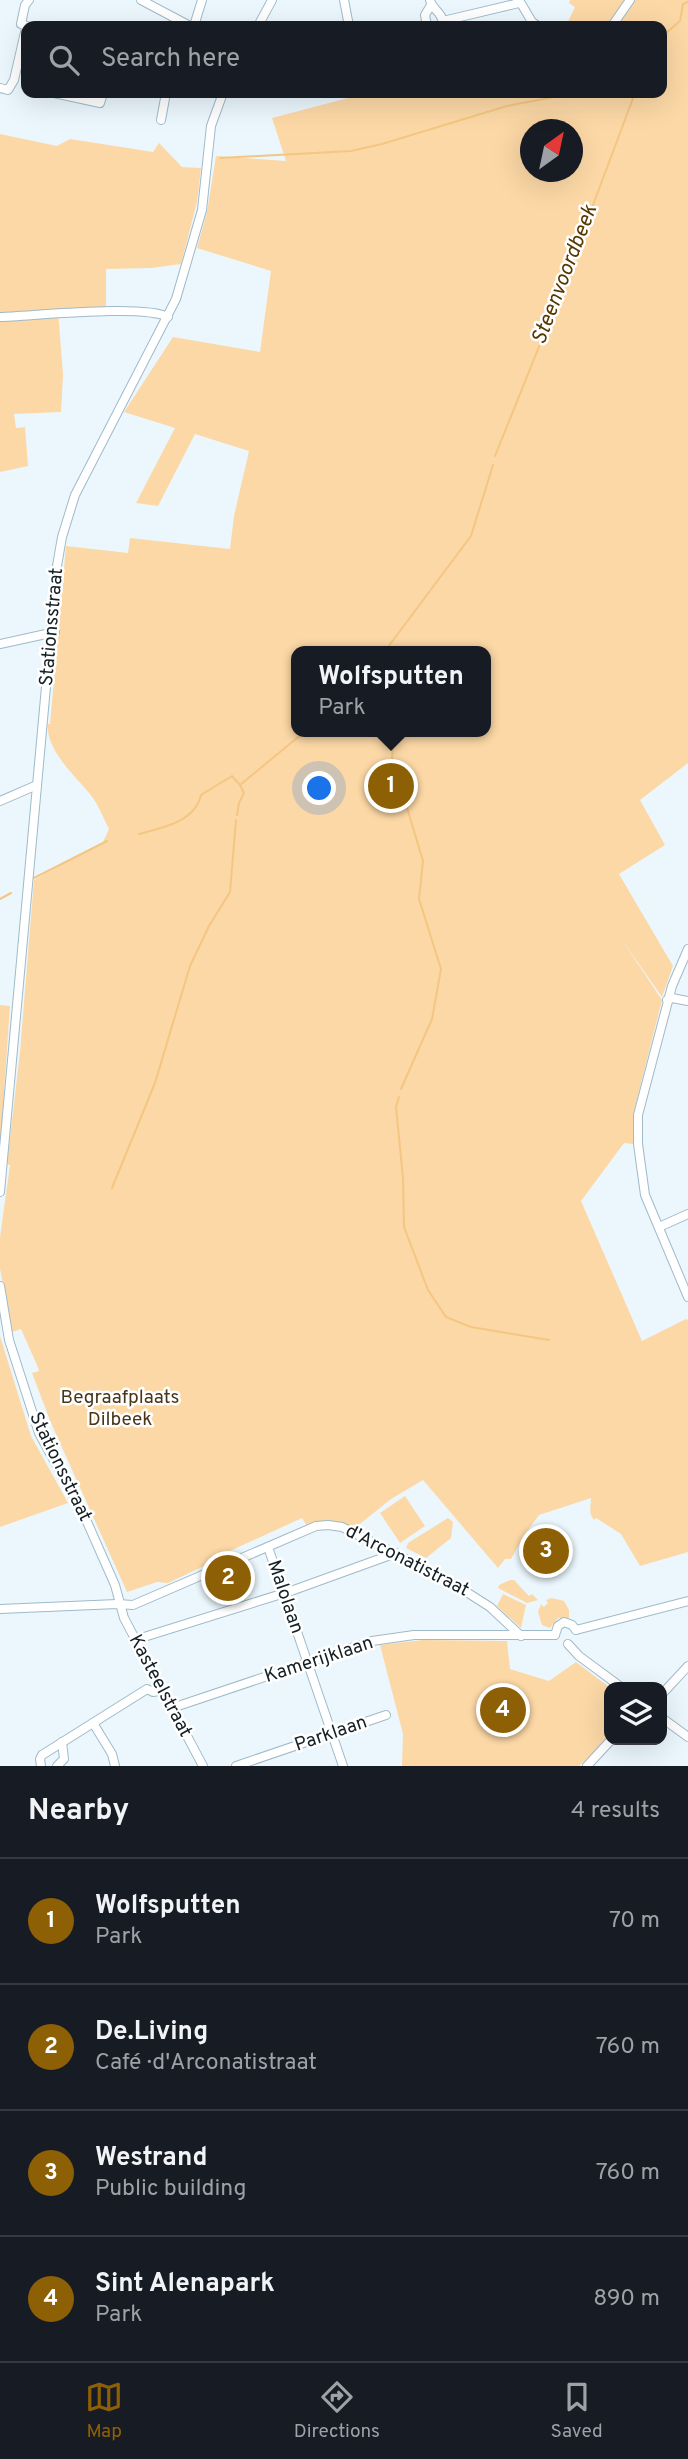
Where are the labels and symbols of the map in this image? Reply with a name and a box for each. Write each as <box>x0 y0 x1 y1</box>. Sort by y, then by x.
north arrow <box>520 119 583 182</box>
water label: Steenvoordbeek <box>526 201 604 349</box>
street label: Stationsstraat <box>35 567 69 687</box>
pin: 1 <box>368 760 414 812</box>
your location <box>302 771 336 805</box>
park label: Begraafplaats Dilbeek <box>61 1386 179 1432</box>
street label: Stationsstraat <box>23 1408 97 1526</box>
street label: d'Arconatistraat <box>341 1519 473 1603</box>
pin: 3 <box>523 1525 569 1577</box>
pin: 2 <box>205 1552 251 1604</box>
street label: Malolaan <box>261 1557 309 1637</box>
street label: Kasteelstraat <box>123 1631 197 1741</box>
street label: Kamerijklaan <box>262 1631 376 1689</box>
pin: 4 <box>480 1684 526 1736</box>
street label: Parklaan <box>292 1710 370 1758</box>

